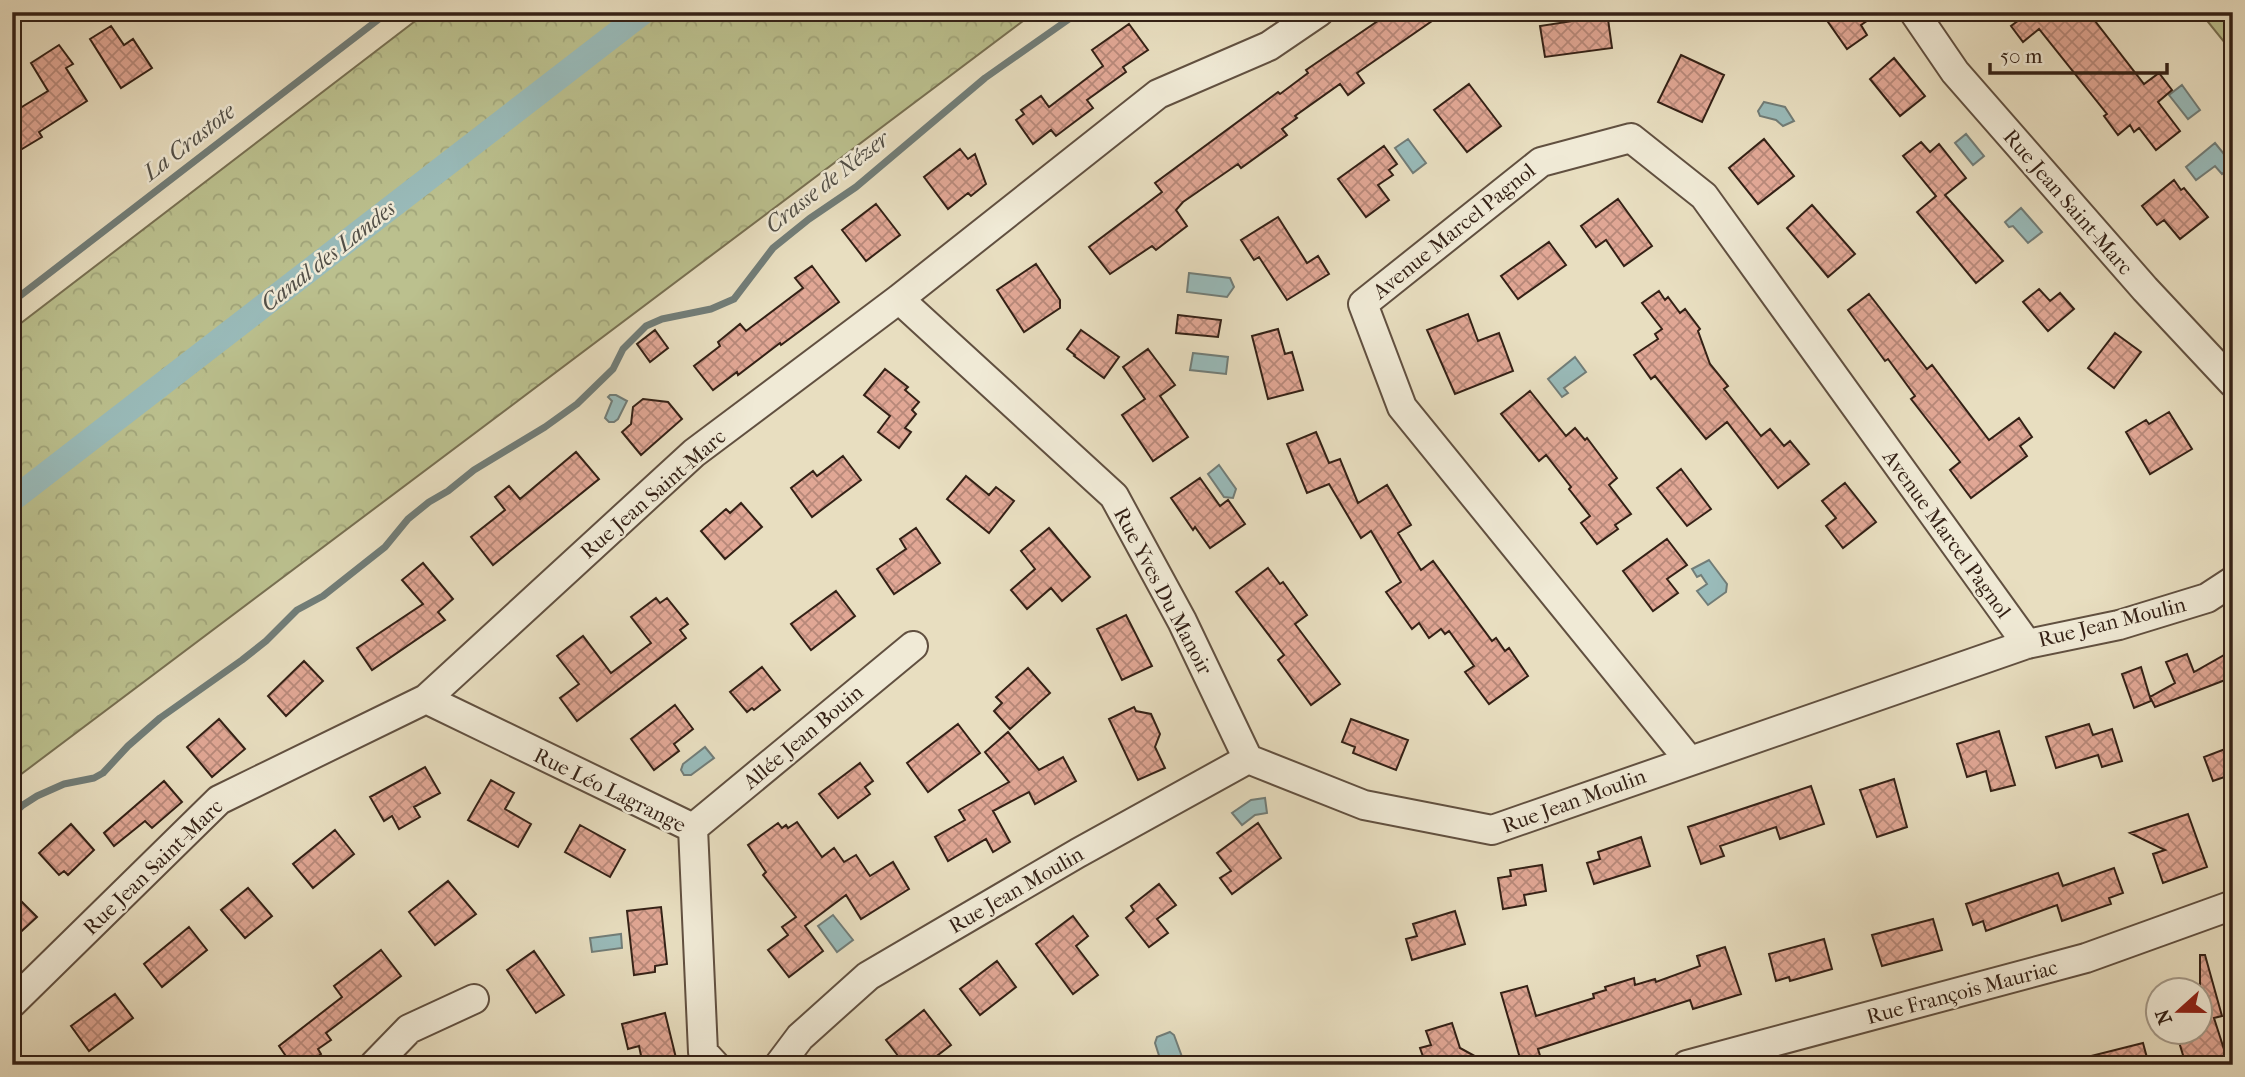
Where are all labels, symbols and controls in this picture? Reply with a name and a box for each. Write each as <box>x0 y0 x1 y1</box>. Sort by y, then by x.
scale bar <box>1990 32 2166 76</box>
text: 50 m <box>2000 44 2043 68</box>
water label: La Crastote <box>136 97 241 187</box>
water label: Crasse de Nézer <box>760 124 896 239</box>
street label: Rue Jean Saint-Marc <box>1998 124 2138 280</box>
street label: Avenue Marcel Pagnol <box>1367 158 1540 304</box>
water label: Canal des Landes <box>255 194 402 317</box>
street label: Rue Jean Saint-Marc <box>575 424 731 564</box>
street label: Avenue Marcel Pagnol <box>1877 444 2016 623</box>
street label: Rue Yves Du Manoir <box>1109 503 1217 679</box>
street label: Rue Jean Moulin <box>2036 592 2188 652</box>
street label: Allée Jean Bouin <box>737 680 868 795</box>
street label: Rue Léo Lagrange <box>530 743 690 837</box>
street label: Rue Jean Moulin <box>1499 764 1649 838</box>
street label: Rue Jean Saint-Marc <box>78 794 228 940</box>
street label: Rue Jean Moulin <box>944 842 1088 938</box>
street label: Rue François Mauriac <box>1864 955 2060 1029</box>
north arrow <box>2144 976 2214 1046</box>
text: N <box>2151 1006 2177 1027</box>

